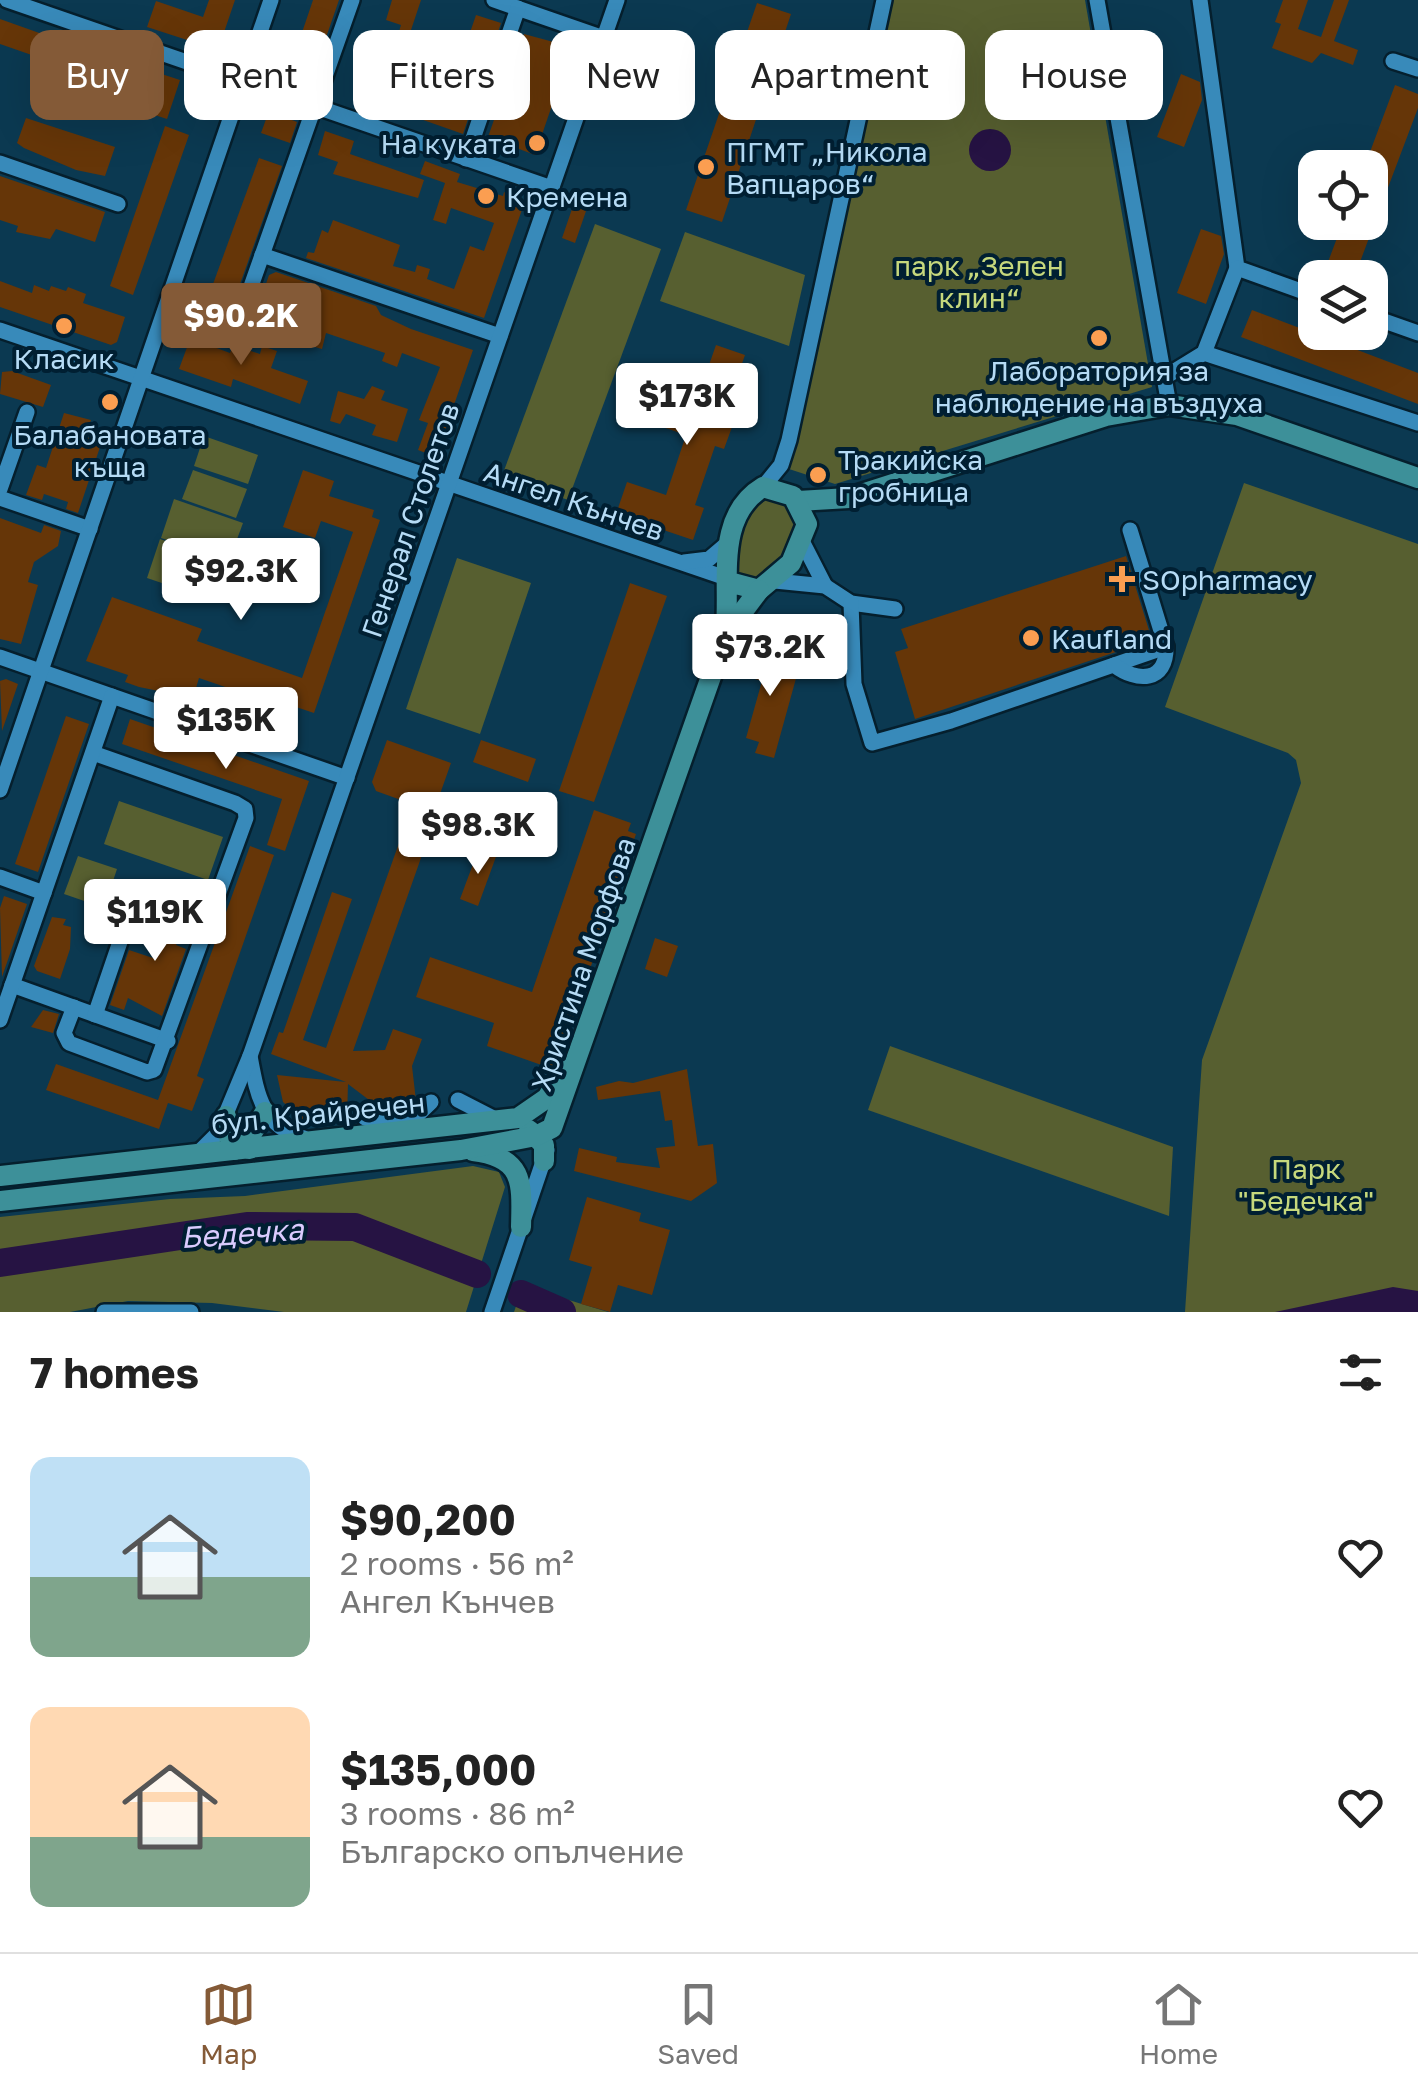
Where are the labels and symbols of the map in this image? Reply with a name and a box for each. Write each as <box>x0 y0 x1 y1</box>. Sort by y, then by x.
place label: На куката <box>380 127 517 160</box>
marker: На куката <box>526 132 548 154</box>
place label: ПГМТ „Никола Вапцаров“ <box>726 135 927 200</box>
marker: ПГМТ „Никола Вапцаров“ <box>695 156 717 178</box>
place label: Кремена <box>506 180 628 213</box>
marker: Кремена <box>475 185 497 207</box>
park label: парк „Зелен клин“ <box>894 249 1064 314</box>
pin: $90.2K <box>160 283 322 368</box>
marker: Класик <box>53 315 75 337</box>
marker: Лаборатория за наблюдение на въздуха <box>1088 327 1110 349</box>
place label: Класик <box>14 342 114 375</box>
place label: Лаборатория за наблюдение на въздуха <box>935 354 1263 419</box>
pin: $173K <box>617 363 757 448</box>
marker: Балабановата къща <box>99 391 121 413</box>
street label: Генерал Столетов <box>354 398 466 642</box>
place label: Балабановата къща <box>13 418 207 483</box>
place label: Тракийска гробница <box>838 443 983 508</box>
street label: Ангел Кънчев <box>480 455 668 547</box>
marker: Тракийска гробница <box>807 464 829 486</box>
pin: $92.3K <box>160 538 322 623</box>
place label: SOpharmacy <box>1142 563 1313 596</box>
marker: SOpharmacy <box>1111 568 1133 590</box>
pin: $73.2K <box>689 614 851 699</box>
place label: Kaufland <box>1051 622 1172 655</box>
marker: Kaufland <box>1020 627 1042 649</box>
pin: $135K <box>156 687 296 772</box>
pin: $98.3K <box>397 792 559 877</box>
street label: Христина Морфова <box>524 833 642 1095</box>
pin: $119K <box>85 879 225 964</box>
street label: бул. Крайречен <box>209 1085 427 1141</box>
park label: Парк "Бедечка" <box>1238 1152 1374 1217</box>
water label: Бедечка <box>179 1211 306 1255</box>

